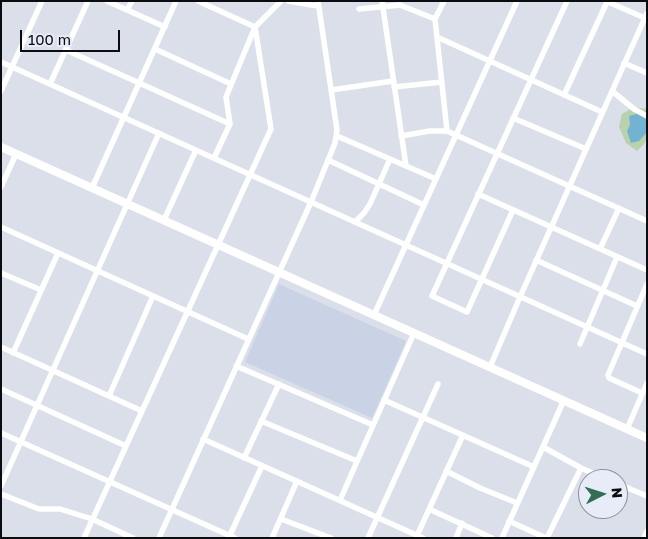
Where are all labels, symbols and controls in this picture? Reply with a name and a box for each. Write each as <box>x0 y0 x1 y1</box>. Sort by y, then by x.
scale bar <box>22 20 122 52</box>
text: 100 m <box>28 30 71 48</box>
north arrow <box>578 469 628 519</box>
text: N <box>609 487 626 499</box>

